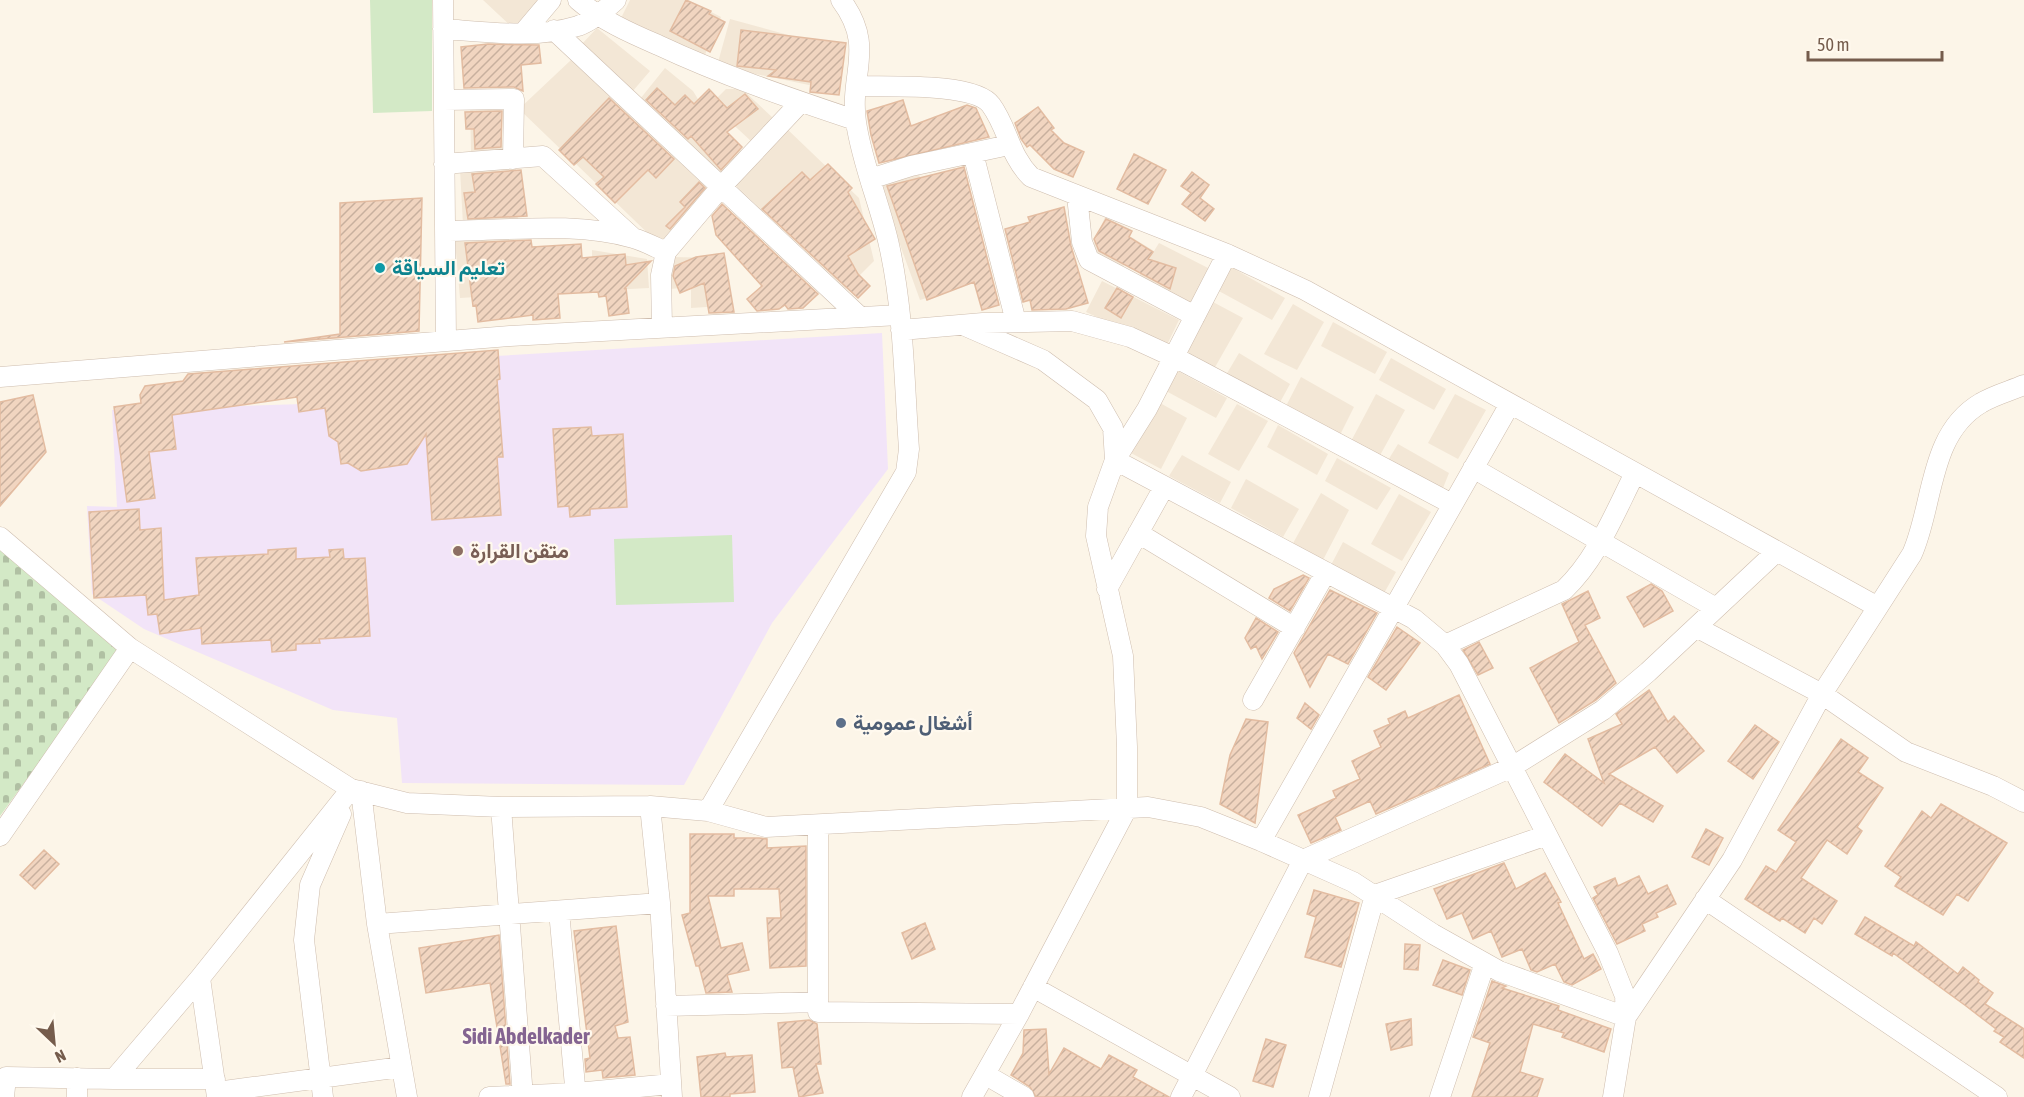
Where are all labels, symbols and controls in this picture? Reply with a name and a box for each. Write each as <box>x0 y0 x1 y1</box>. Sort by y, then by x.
scale bar <box>1808 24 1942 62</box>
text: 50 m <box>1817 34 1849 55</box>
place label: تعليم السياقة <box>392 255 506 282</box>
marker: تعليم السياقة <box>373 261 387 275</box>
place label: متقن القرارة <box>470 538 569 564</box>
marker: متقن القرارة <box>451 544 465 558</box>
place label: أشغال عمومية <box>853 710 973 736</box>
marker: أشغال عمومية <box>834 716 848 730</box>
north arrow <box>24 1013 84 1073</box>
district label: Sidi Abdelkader <box>462 1023 590 1049</box>
text: N <box>52 1046 69 1067</box>

